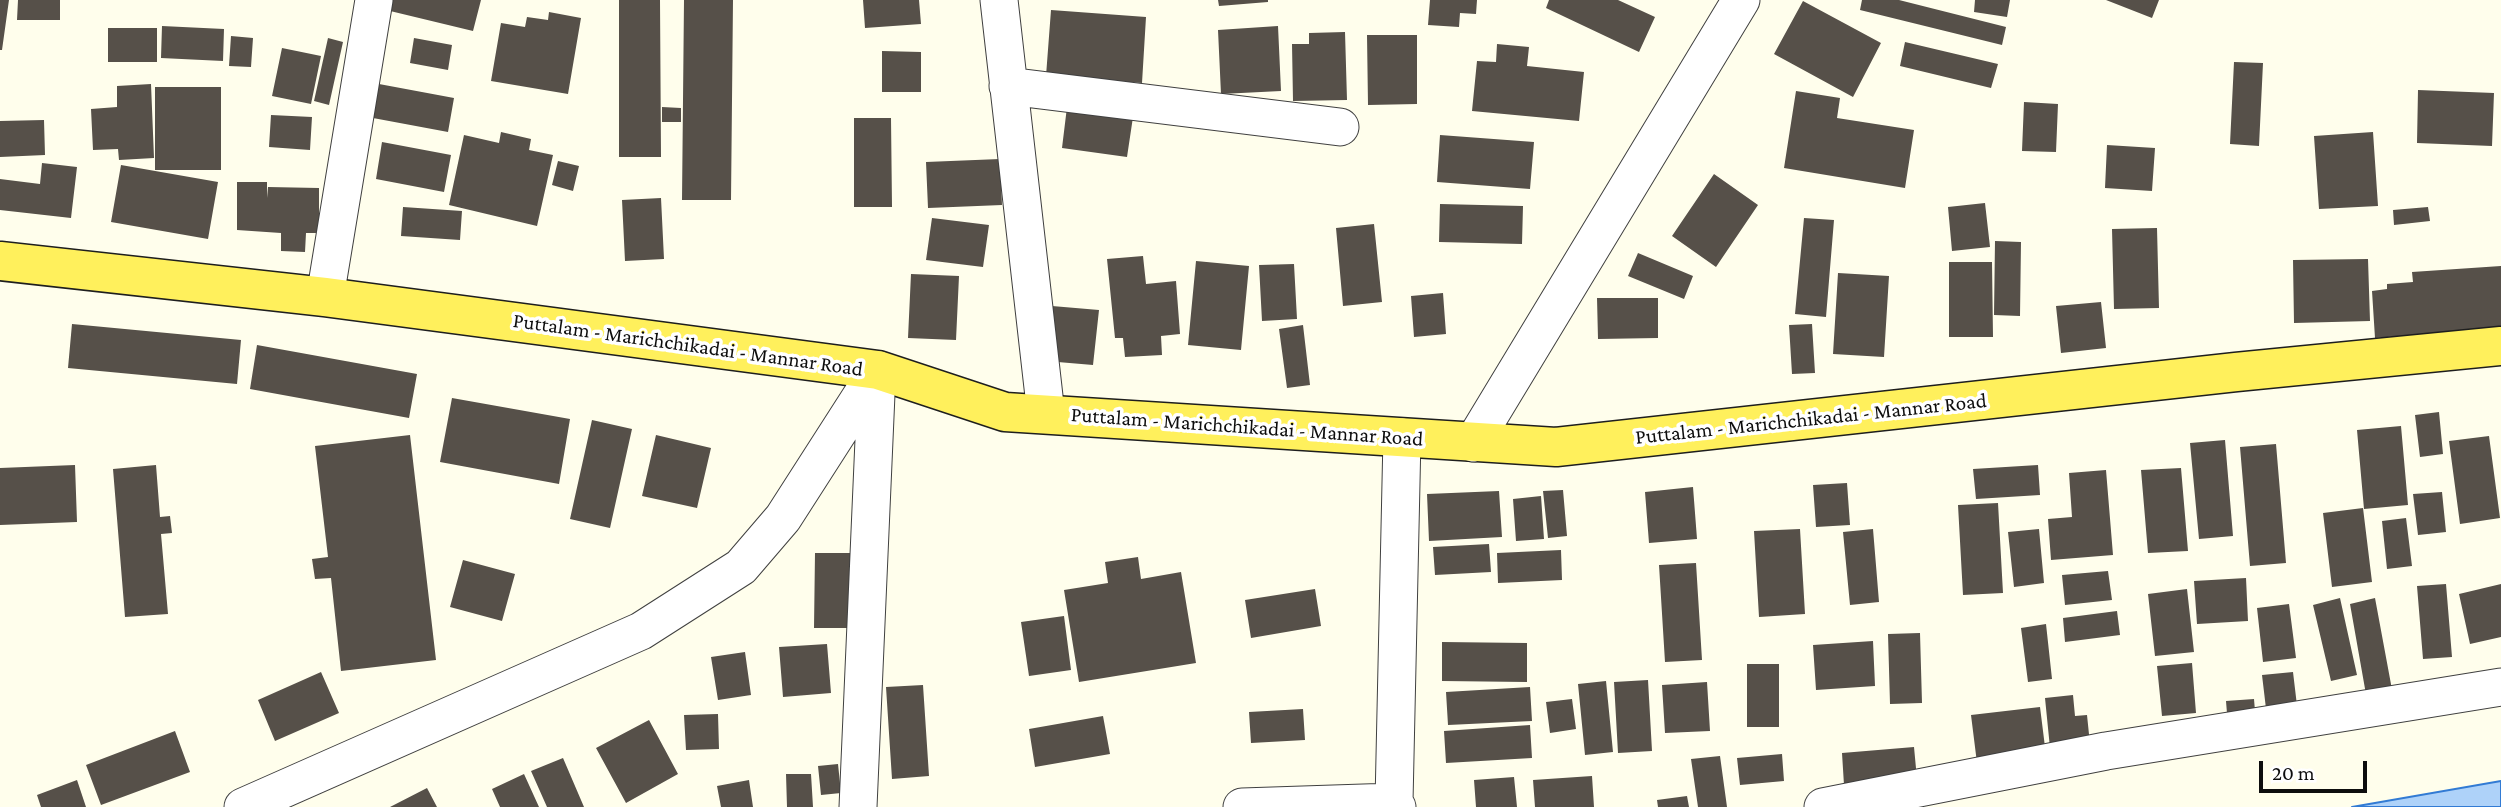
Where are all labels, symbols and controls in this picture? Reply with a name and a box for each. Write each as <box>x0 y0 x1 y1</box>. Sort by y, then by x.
street label: Puttalam - Marichchikadai - Mannar Road <box>511 308 865 382</box>
street label: Puttalam - Marichchikadai - Mannar Road <box>1634 388 1988 450</box>
street label: Puttalam - Marichchikadai - Mannar Road <box>1070 402 1424 452</box>
scale bar <box>2263 748 2372 792</box>
text: 20 m <box>2272 761 2315 785</box>

